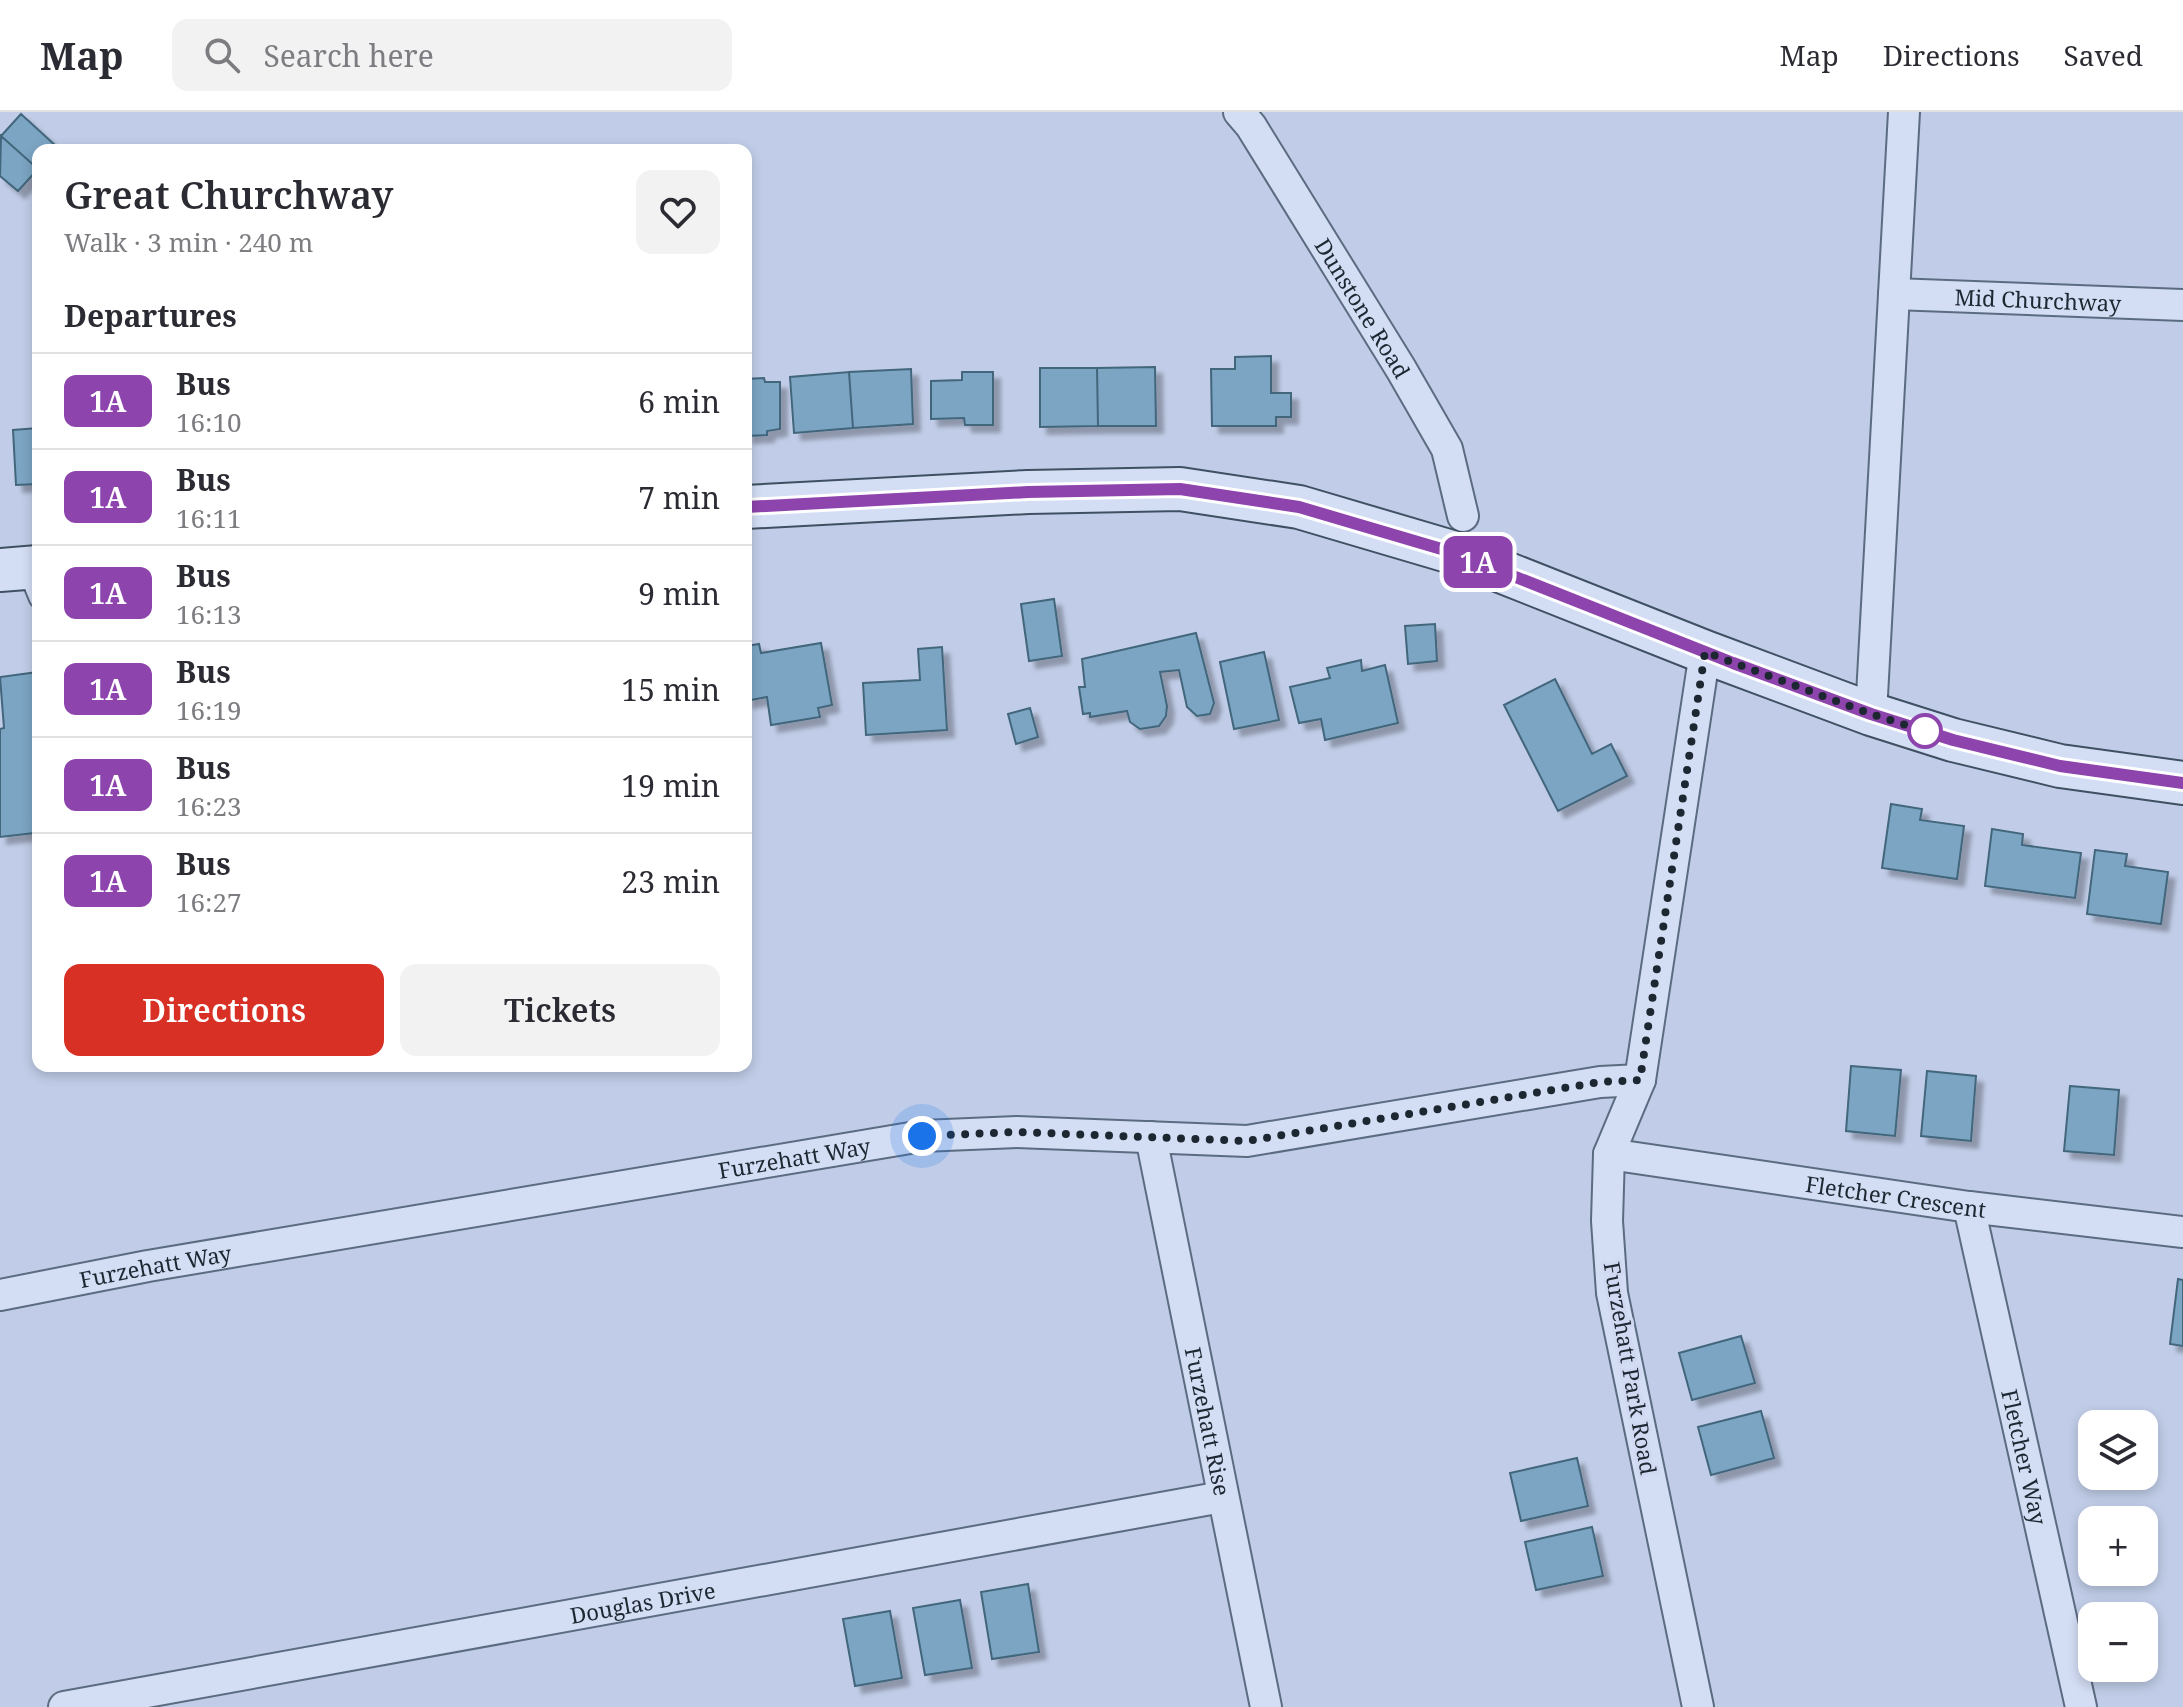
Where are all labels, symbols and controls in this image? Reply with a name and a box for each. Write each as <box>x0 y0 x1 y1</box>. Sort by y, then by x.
search box <box>172 19 732 91</box>
text: Map <box>40 29 124 81</box>
icon: search <box>200 33 244 77</box>
text: Search here <box>264 35 434 76</box>
text: Map <box>1779 36 1839 74</box>
text: Directions <box>1883 36 2020 74</box>
text: Saved <box>2064 36 2143 74</box>
text: Great Churchway <box>64 168 393 220</box>
button: heart <box>636 170 720 254</box>
text: Walk · 3 min · 240 m <box>64 224 313 260</box>
street label: Dunstone Road <box>1309 232 1418 384</box>
street label: Mid Churchway <box>1954 281 2122 318</box>
text: Departures <box>64 295 237 336</box>
text: Bus <box>176 363 231 404</box>
text: 6 min <box>638 381 720 422</box>
text: 1A <box>90 382 126 420</box>
text: 16:10 <box>176 404 242 440</box>
text: Bus <box>176 459 231 500</box>
text: 7 min <box>638 477 720 518</box>
text: 1A <box>90 478 126 516</box>
text: 16:11 <box>176 500 242 536</box>
line badge: 1A <box>1442 536 1514 588</box>
text: 1A <box>1460 543 1496 581</box>
text: Bus <box>176 555 231 596</box>
text: 9 min <box>638 573 720 614</box>
text: 1A <box>90 574 126 612</box>
text: 16:13 <box>176 596 242 632</box>
text: Bus <box>176 651 231 692</box>
text: 15 min <box>621 669 720 710</box>
text: 1A <box>90 670 126 708</box>
text: 16:19 <box>176 692 242 728</box>
unlabelled marker <box>1908 714 1942 748</box>
text: Bus <box>176 747 231 788</box>
text: 19 min <box>621 765 720 806</box>
text: 1A <box>90 766 126 804</box>
text: 16:23 <box>176 788 242 824</box>
text: Bus <box>176 843 231 884</box>
text: 23 min <box>621 861 720 902</box>
text: 1A <box>90 862 126 900</box>
text: 16:27 <box>176 884 242 920</box>
button: Directions <box>64 964 384 1056</box>
button: Tickets <box>400 964 720 1056</box>
your location <box>902 1116 942 1156</box>
street label: Furzehatt Way <box>716 1130 873 1185</box>
street label: Fletcher Crescent <box>1804 1168 1988 1224</box>
street label: Furzehatt Way <box>77 1237 234 1294</box>
street label: Furzehatt Park Road <box>1598 1259 1665 1477</box>
street label: Furzehatt Rise <box>1179 1344 1238 1498</box>
street label: Fletcher Way <box>1995 1386 2055 1528</box>
map controls <box>2078 1410 2158 1682</box>
button: layers <box>2078 1410 2158 1490</box>
button: + <box>2078 1506 2158 1586</box>
street label: Douglas Drive <box>567 1574 718 1630</box>
button: − <box>2078 1602 2158 1682</box>

